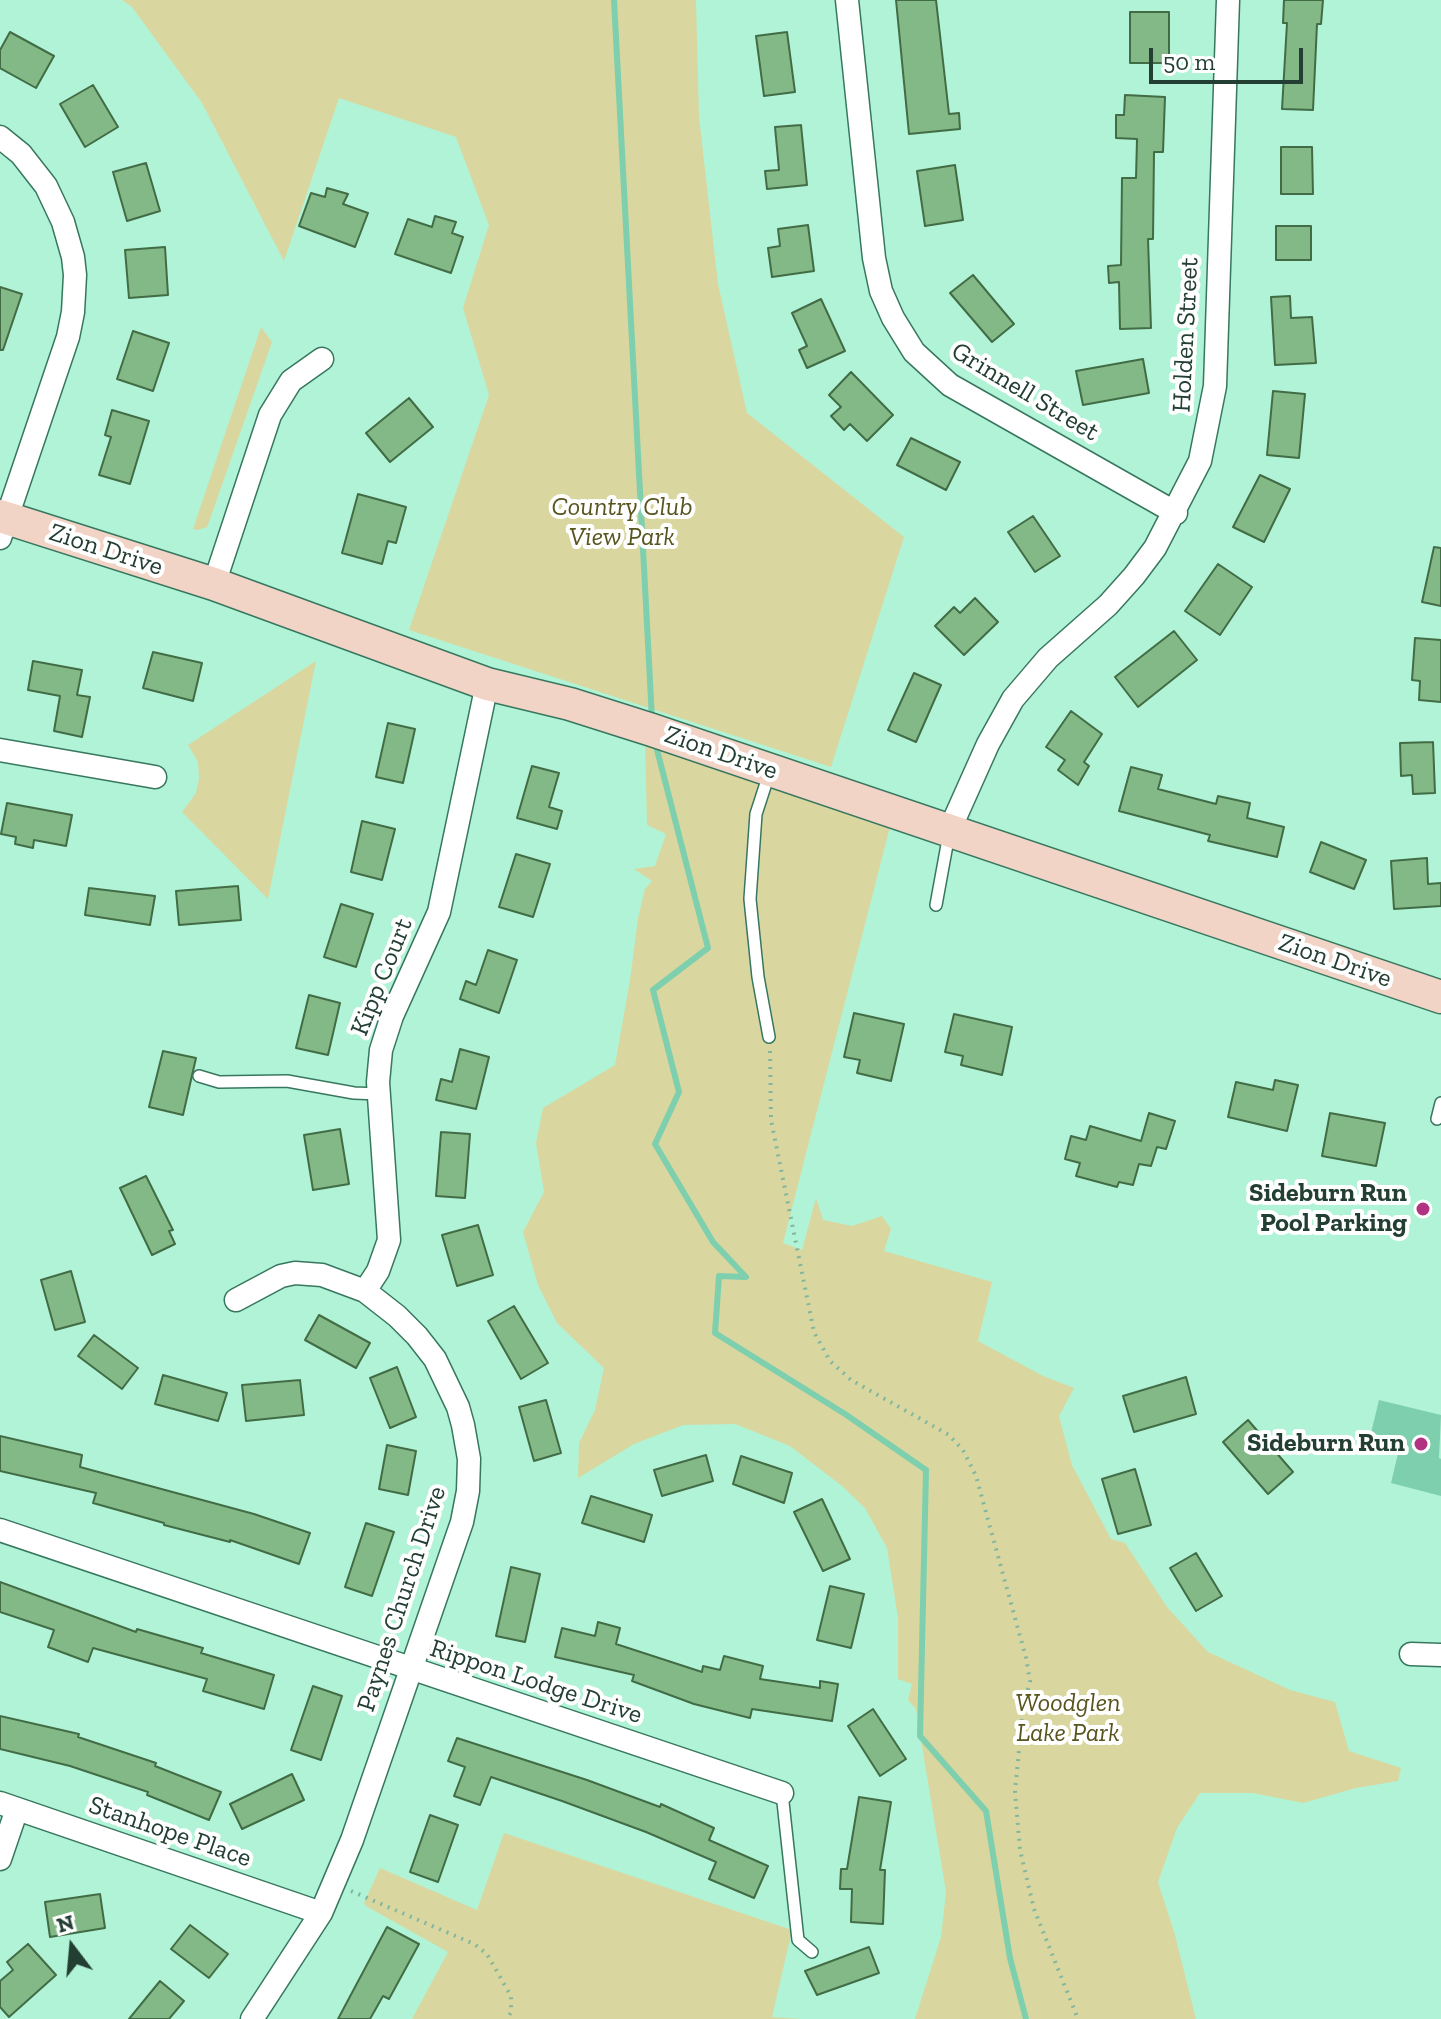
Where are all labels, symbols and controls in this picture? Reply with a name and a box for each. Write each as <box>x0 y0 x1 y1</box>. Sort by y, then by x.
scale bar <box>1153 32 1307 82</box>
text: 50 m <box>1163 47 1215 76</box>
street label: Holden Street <box>1166 257 1206 413</box>
street label: Grinnell Street <box>946 336 1104 448</box>
park label: Country Club View Park <box>551 492 693 554</box>
street label: Zion Drive <box>45 517 167 583</box>
street label: Zion Drive <box>660 719 782 787</box>
street label: Kipp Court <box>344 914 420 1040</box>
street label: Zion Drive <box>1274 927 1396 995</box>
place label: Sideburn Run Pool Parking <box>1249 1178 1407 1240</box>
marker: Sideburn Run Pool Parking <box>1414 1200 1432 1218</box>
place label: Sideburn Run <box>1247 1428 1405 1460</box>
marker: Sideburn Run <box>1412 1435 1430 1453</box>
street label: Paynes Church Drive <box>351 1482 453 1716</box>
street label: Rippon Lodge Drive <box>426 1633 646 1731</box>
park label: Woodglen Lake Park <box>1015 1688 1121 1750</box>
street label: Stanhope Place <box>85 1790 255 1874</box>
north arrow <box>32 1907 112 1987</box>
text: N <box>53 1908 77 1939</box>

